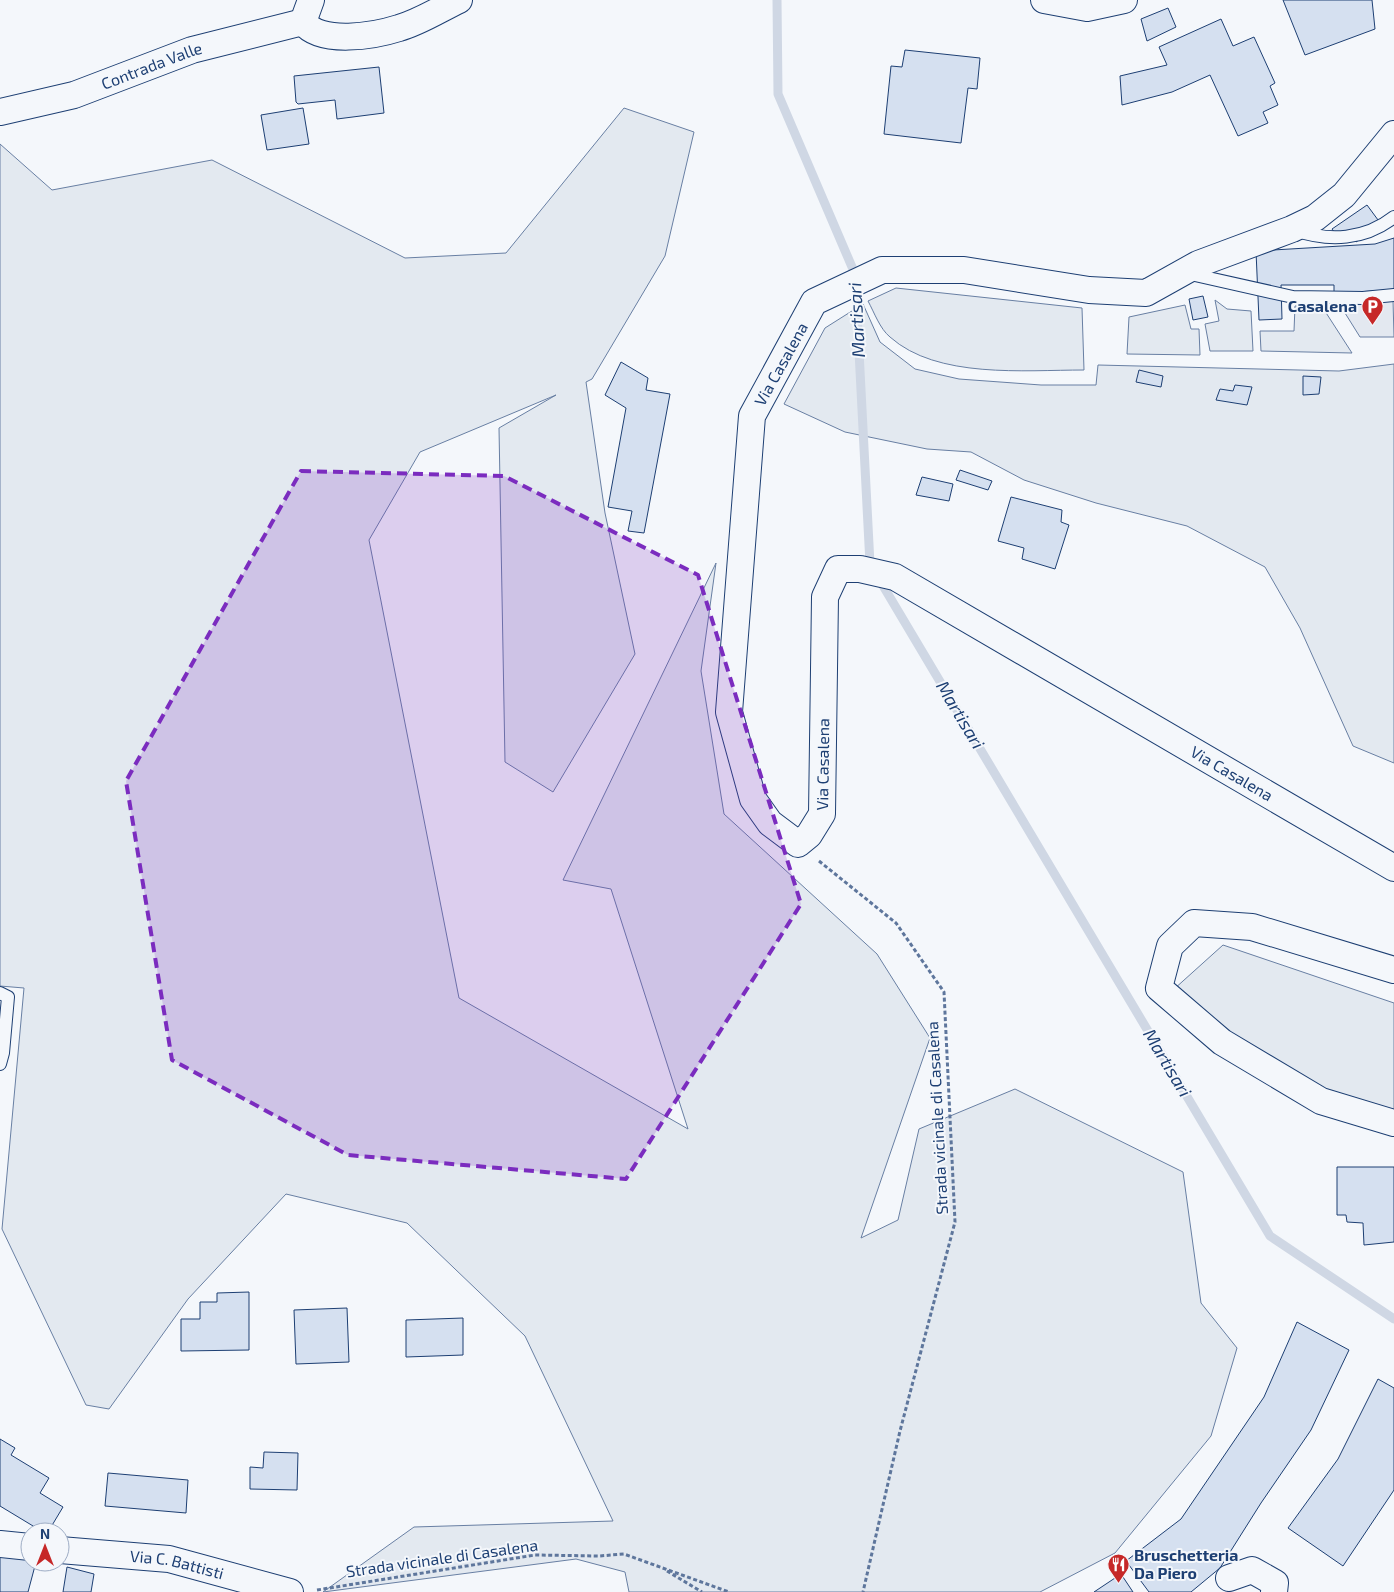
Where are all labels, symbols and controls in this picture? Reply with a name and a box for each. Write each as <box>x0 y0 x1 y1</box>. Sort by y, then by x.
street label: Contrada Valle <box>98 38 204 93</box>
water label: Martisari <box>843 281 869 358</box>
parking icon: Casalena <box>1361 294 1385 325</box>
place label: Casalena <box>1288 296 1357 315</box>
street label: Via Casalena <box>750 319 811 409</box>
water label: Martisari <box>932 676 990 753</box>
street label: Via Casalena <box>812 718 832 811</box>
street label: Via Casalena <box>1187 742 1277 804</box>
street label: Strada vicinale di Casalena <box>922 1021 951 1215</box>
water label: Martisari <box>1139 1024 1197 1101</box>
north arrow <box>20 1522 70 1572</box>
text: N <box>40 1525 50 1542</box>
street label: Strada vicinale di Casalena <box>345 1535 539 1580</box>
place label: Bruschetteria Da Piero <box>1134 1545 1238 1582</box>
street label: Via C. Battisti <box>129 1546 226 1583</box>
restaurant icon: Bruschetteria Da Piero <box>1106 1552 1130 1583</box>

